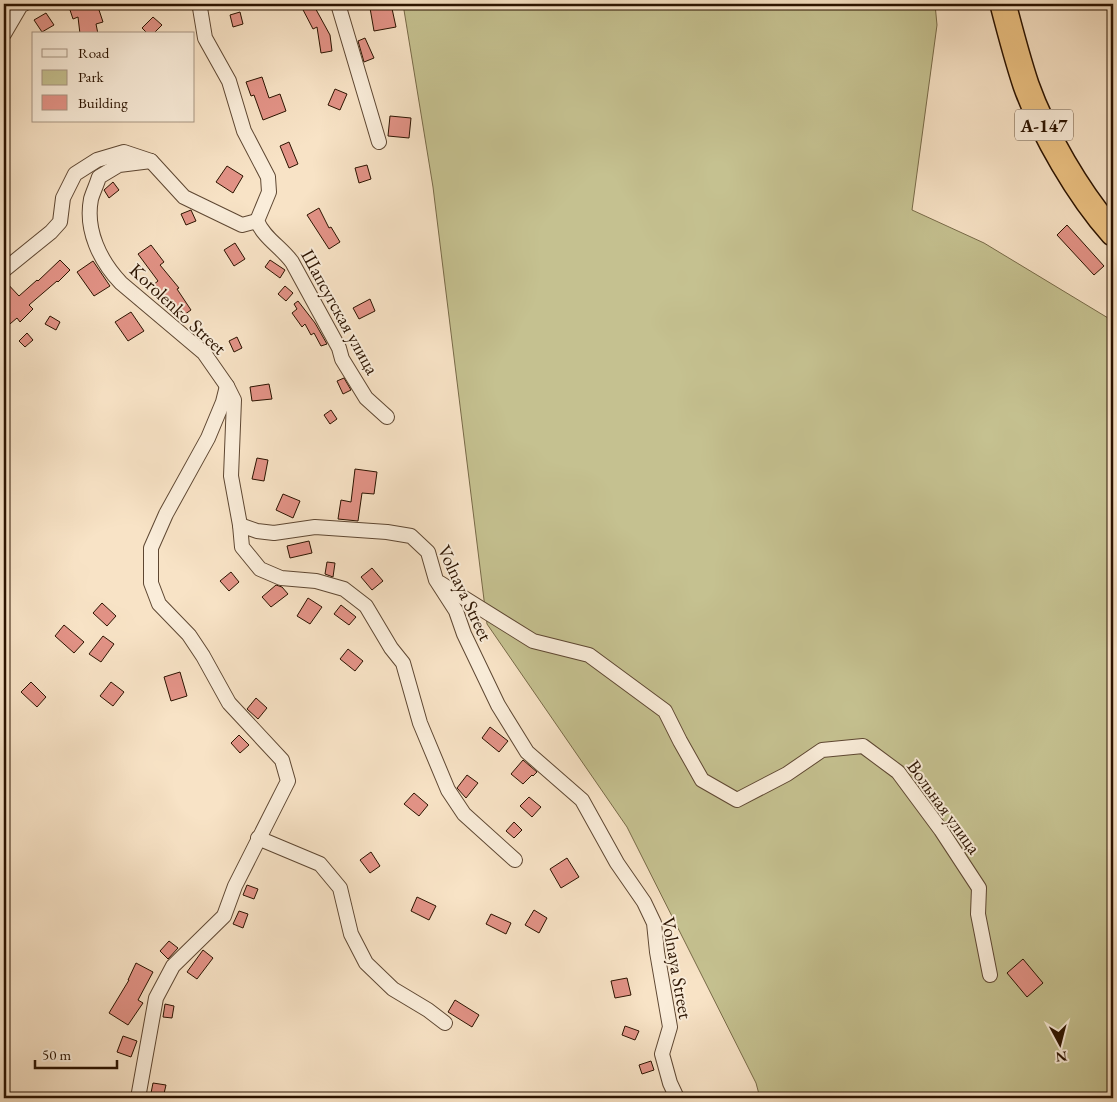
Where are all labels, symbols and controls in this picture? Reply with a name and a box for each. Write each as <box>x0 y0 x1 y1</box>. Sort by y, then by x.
legend <box>32 32 195 122</box>
text: Road <box>78 43 110 62</box>
text: Park <box>78 67 105 86</box>
text: Building <box>78 93 128 112</box>
road number: А-147 <box>1015 110 1073 140</box>
street label: Шапсугская улица <box>295 245 385 380</box>
street label: Korolenko Street <box>124 258 232 360</box>
street label: Volnaya Street <box>432 541 498 645</box>
street label: Вольная улица <box>901 755 987 859</box>
street label: Volnaya Street <box>656 915 698 1021</box>
north arrow <box>1034 1020 1084 1070</box>
scale bar <box>35 1037 118 1069</box>
text: 50 m <box>42 1045 71 1064</box>
text: N <box>1054 1047 1068 1067</box>

